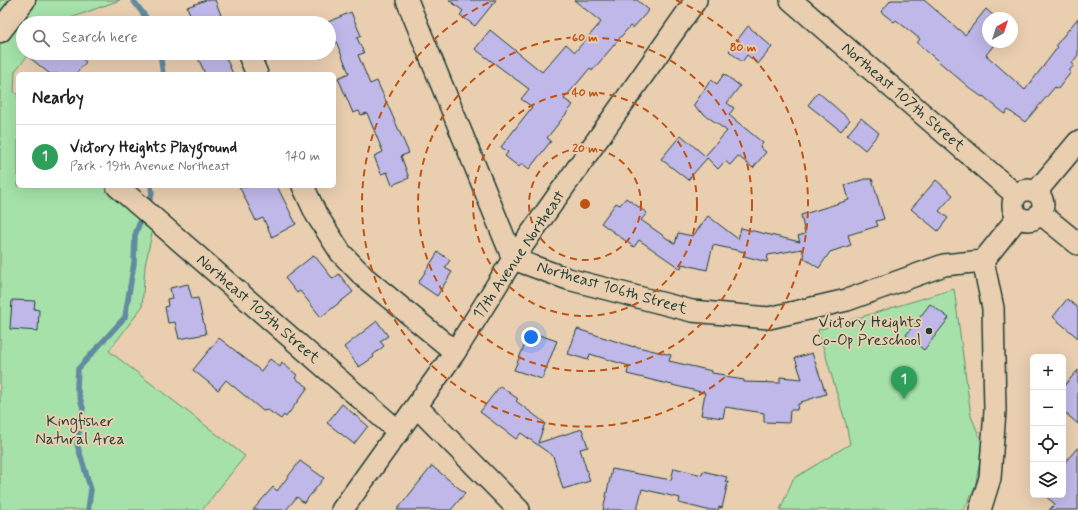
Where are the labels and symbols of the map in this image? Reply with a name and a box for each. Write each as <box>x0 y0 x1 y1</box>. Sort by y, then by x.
north arrow <box>982 12 1018 48</box>
text: 60 m <box>572 30 598 46</box>
street label: Northeast 107th Street <box>837 38 970 157</box>
text: 80 m <box>730 40 757 56</box>
text: 40 m <box>572 85 599 101</box>
text: 20 m <box>572 141 598 157</box>
street label: 17th Avenue Northeast <box>468 187 570 323</box>
centre of rings <box>578 197 592 211</box>
street label: Northeast 105th Street <box>192 250 325 369</box>
street label: Northeast 106th Street <box>534 256 690 320</box>
place label: Victory Heights Co-Op Preschool <box>812 312 921 351</box>
marker: Victory Heights Co-Op Preschool <box>924 326 934 336</box>
your location <box>521 327 541 347</box>
pin: 1 <box>891 366 917 399</box>
park label: Kingfisher Natural Area <box>35 411 125 450</box>

